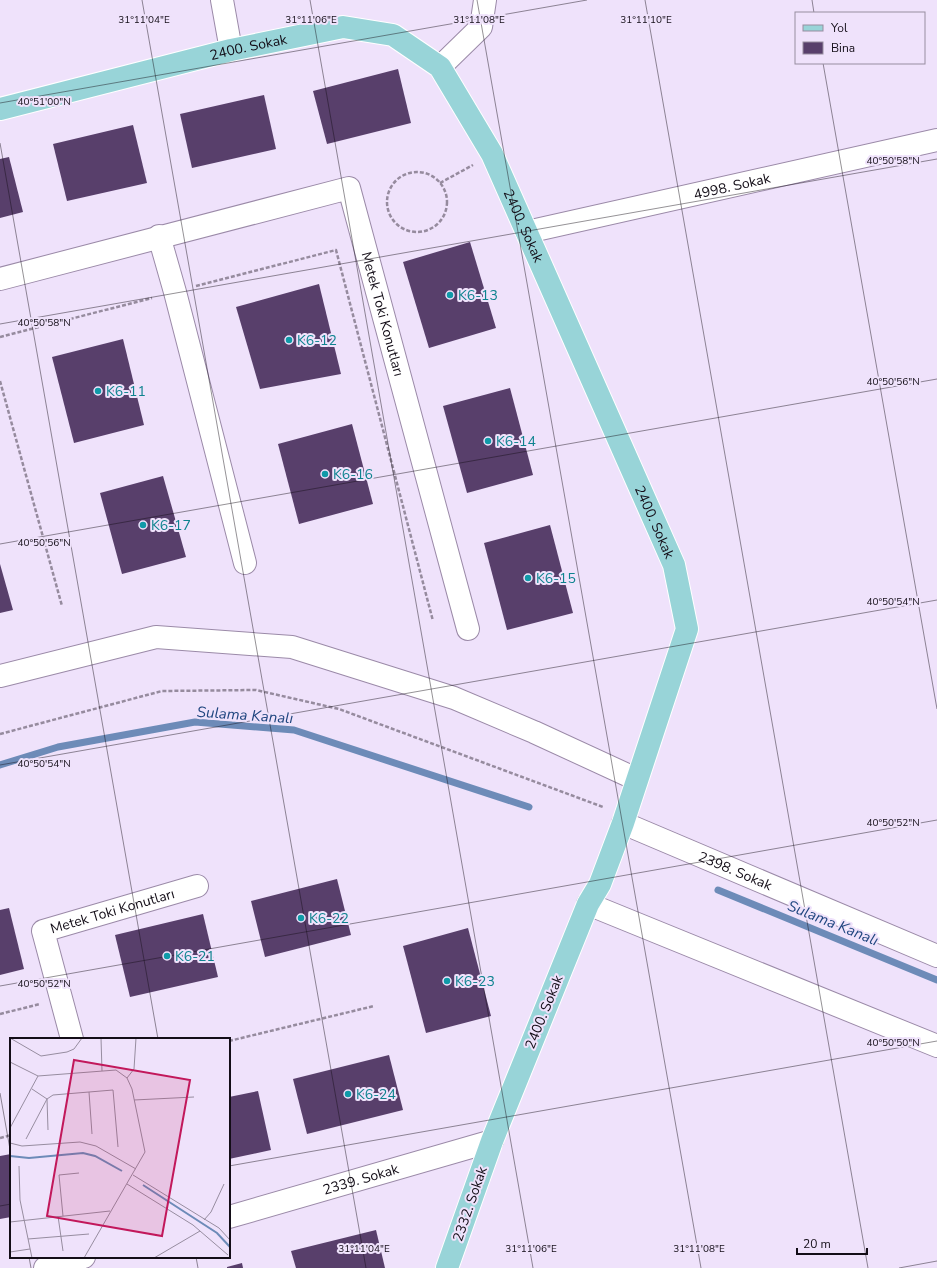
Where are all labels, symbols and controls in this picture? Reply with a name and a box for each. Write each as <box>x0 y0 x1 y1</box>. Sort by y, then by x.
legend <box>795 12 925 64</box>
text: 31°11'04"E <box>118 13 170 27</box>
text: 31°11'06"E <box>285 13 337 27</box>
text: 31°11'08"E <box>453 13 505 27</box>
text: 31°11'10"E <box>620 13 672 27</box>
text: Yol <box>830 20 848 36</box>
street label: 2400. Sokak <box>208 29 289 65</box>
text: Bina <box>831 40 855 56</box>
text: 40°51'00"N <box>17 95 71 109</box>
text: 40°50'58"N <box>866 154 920 168</box>
street label: 4998. Sokak <box>692 168 773 204</box>
street label: 2400. Sokak <box>499 186 549 266</box>
street label: Metek Toki Konutları <box>357 249 409 378</box>
place label: K6-13 <box>458 286 498 305</box>
marker: K6-13 <box>445 290 455 300</box>
text: 40°50'58"N <box>17 316 71 330</box>
place label: K6-12 <box>297 331 337 350</box>
marker: K6-12 <box>284 335 294 345</box>
text: 40°50'56"N <box>866 375 920 389</box>
place label: K6-11 <box>106 382 146 401</box>
marker: K6-11 <box>93 386 103 396</box>
place label: K6-14 <box>496 432 536 451</box>
marker: K6-14 <box>483 436 493 446</box>
place label: K6-16 <box>333 465 373 484</box>
marker: K6-16 <box>320 469 330 479</box>
street label: 2400. Sokak <box>630 482 680 562</box>
place label: K6-17 <box>151 516 191 535</box>
marker: K6-17 <box>138 520 148 530</box>
text: 40°50'56"N <box>17 536 71 550</box>
place label: K6-15 <box>536 569 576 588</box>
marker: K6-15 <box>523 573 533 583</box>
text: 40°50'54"N <box>866 595 920 609</box>
water label: Sulama Kanalı <box>196 702 294 728</box>
text: 40°50'54"N <box>17 757 71 771</box>
text: 40°50'52"N <box>866 816 920 830</box>
street label: 2398. Sokak <box>696 847 776 895</box>
street label: Metek Toki Konutları <box>48 884 177 938</box>
water label: Sulama Kanalı <box>785 896 881 950</box>
place label: K6-22 <box>309 909 349 928</box>
marker: K6-22 <box>296 913 306 923</box>
place label: K6-21 <box>175 947 215 966</box>
marker: K6-21 <box>162 951 172 961</box>
street label: 2400. Sokak <box>521 971 568 1052</box>
place label: K6-23 <box>455 972 495 991</box>
marker: K6-23 <box>442 976 452 986</box>
text: 40°50'52"N <box>17 977 71 991</box>
text: 40°50'50"N <box>866 1036 920 1050</box>
inset map <box>10 1038 230 1258</box>
place label: K6-24 <box>356 1085 396 1104</box>
marker: K6-24 <box>343 1089 353 1099</box>
street label: 2339. Sokak <box>320 1159 402 1199</box>
street label: 2332. Sokak <box>448 1163 492 1244</box>
scale bar <box>797 1230 867 1256</box>
text: 20 m <box>803 1236 831 1252</box>
text: 31°11'04"E <box>338 1242 390 1256</box>
text: 31°11'06"E <box>505 1242 557 1256</box>
text: 31°11'08"E <box>673 1242 725 1256</box>

